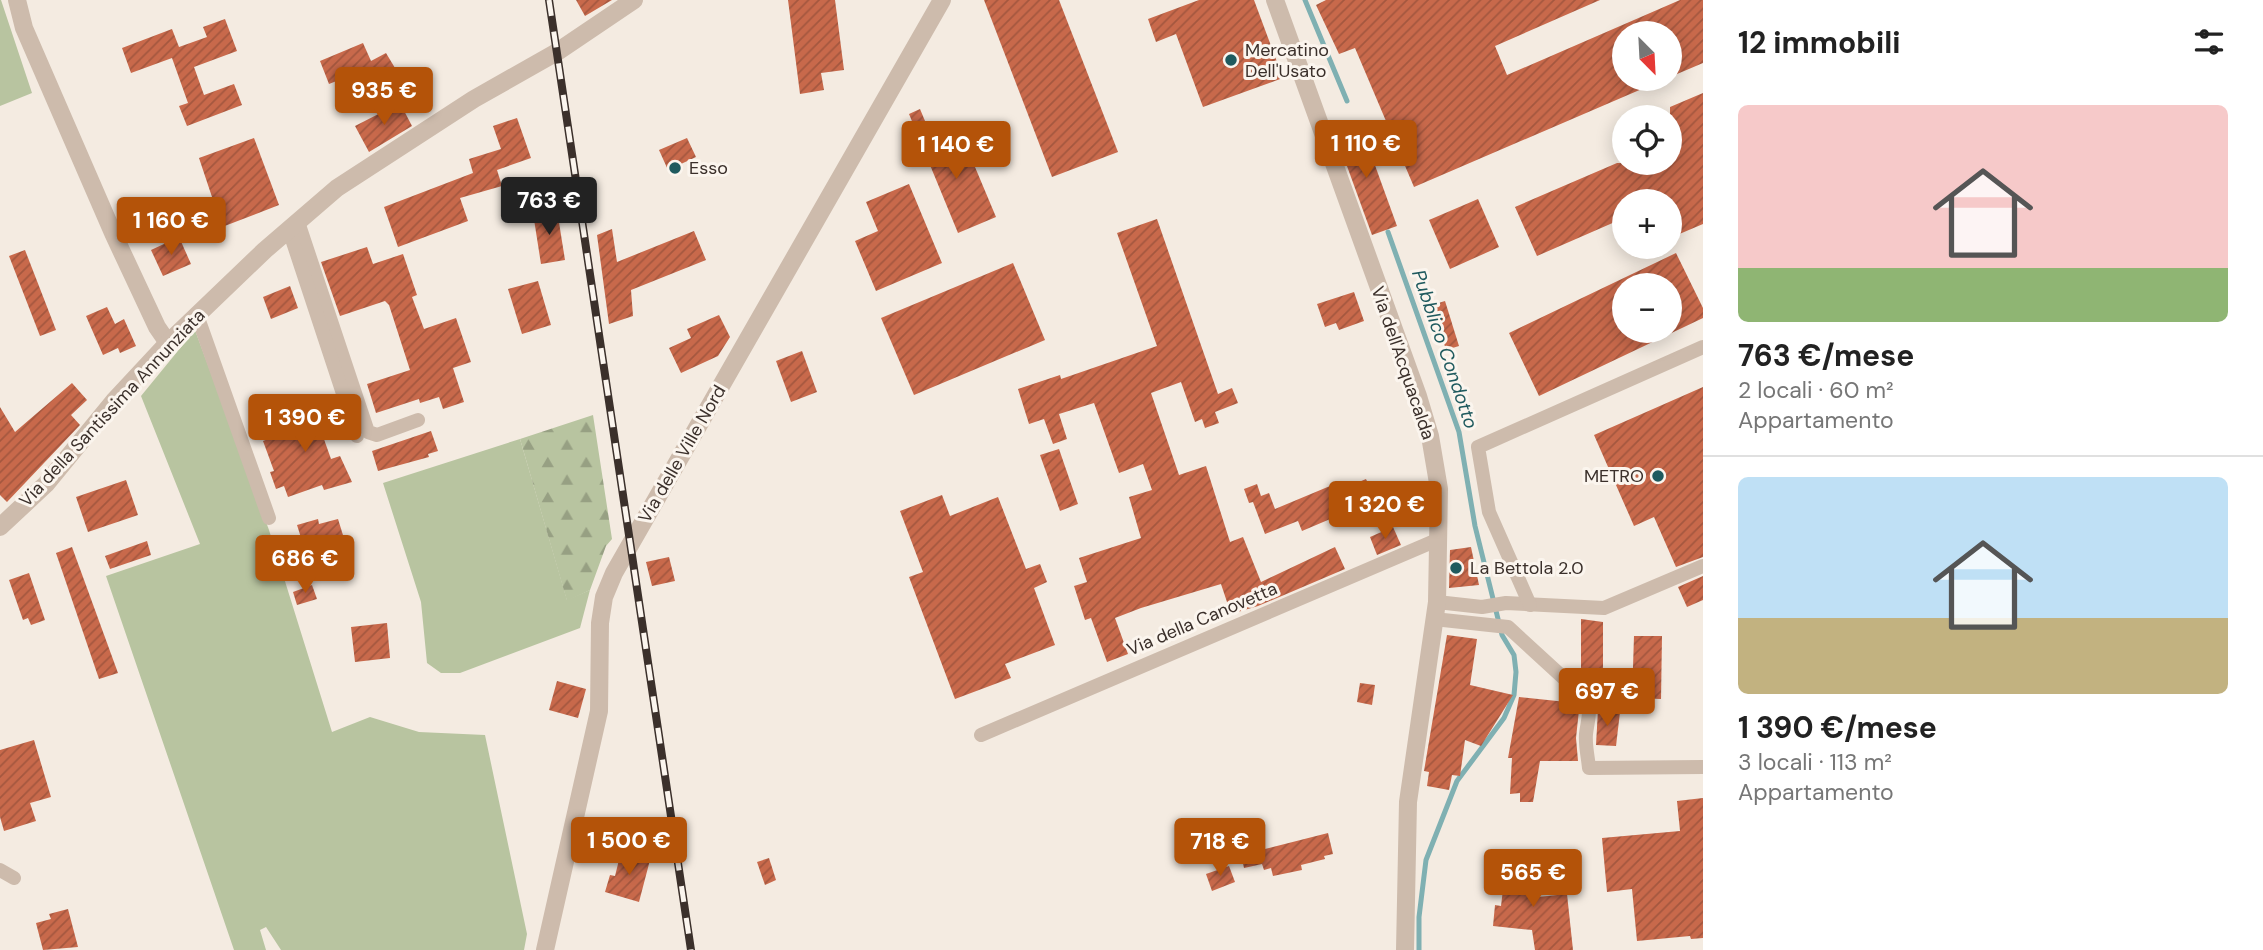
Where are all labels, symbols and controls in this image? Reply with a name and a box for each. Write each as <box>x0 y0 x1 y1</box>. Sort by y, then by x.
north arrow <box>1612 21 1682 91</box>
map controls <box>1612 21 1682 343</box>
text: 12 immobili <box>1738 23 1900 62</box>
icon: filters <box>2190 23 2228 61</box>
place label: Mercatino Dell'Usato <box>1245 38 1329 83</box>
marker: Mercatino Dell'Usato <box>1223 52 1239 68</box>
pin: 935 € <box>335 68 433 127</box>
text: 935 € <box>351 75 417 105</box>
button: locate <box>1612 105 1682 175</box>
pin: 1 110 € <box>1301 120 1431 180</box>
pin: 1 140 € <box>891 122 1021 181</box>
text: 1 110 € <box>1331 128 1401 158</box>
text: 1 140 € <box>918 129 994 159</box>
icon: home <box>1920 150 2046 276</box>
place label: Esso <box>689 156 728 180</box>
marker: Esso <box>667 160 683 176</box>
pin: 763 € <box>500 177 598 237</box>
text: 763 € <box>517 185 581 215</box>
button: + <box>1612 189 1682 259</box>
pin: 1 160 € <box>106 198 236 257</box>
text: 1 160 € <box>133 205 209 235</box>
water label: Pubblico Condotto <box>1406 266 1484 432</box>
button: − <box>1612 273 1682 343</box>
street label: Via dell'Acquacalda <box>1366 283 1440 443</box>
street label: Via della Santissima Annunziata <box>14 304 210 512</box>
text: 763 €/mese <box>1738 336 1914 375</box>
text: 2 locali · 60 m² <box>1738 375 1894 405</box>
street label: Via delle Ville Nord <box>633 381 731 527</box>
pin: 1 390 € <box>240 394 370 454</box>
text: 1 390 € <box>264 402 346 432</box>
text: Appartamento <box>1738 405 1894 435</box>
place label: METRO <box>1584 464 1644 488</box>
marker: METRO <box>1650 468 1666 484</box>
pin: 1 320 € <box>1320 482 1450 541</box>
text: 1 320 € <box>1345 489 1425 519</box>
icon: home <box>1920 522 2046 648</box>
pin: 686 € <box>256 536 354 595</box>
text: 686 € <box>271 543 339 573</box>
place label: La Bettola 2.0 <box>1470 556 1584 580</box>
marker: La Bettola 2.0 <box>1448 560 1464 576</box>
street label: Via della Canovetta <box>1123 576 1281 662</box>
pin: 697 € <box>1558 668 1656 728</box>
text: 697 € <box>1575 676 1639 706</box>
text: 1 390 €/mese <box>1738 708 1937 747</box>
text: 3 locali · 113 m² <box>1738 747 1892 777</box>
text: Appartamento <box>1738 777 1894 807</box>
pin: 1 500 € <box>564 818 694 877</box>
pin: 718 € <box>1171 818 1269 878</box>
text: 1 500 € <box>587 825 671 855</box>
text: 718 € <box>1190 826 1250 856</box>
pin: 565 € <box>1484 850 1582 909</box>
text: 565 € <box>1500 857 1566 887</box>

